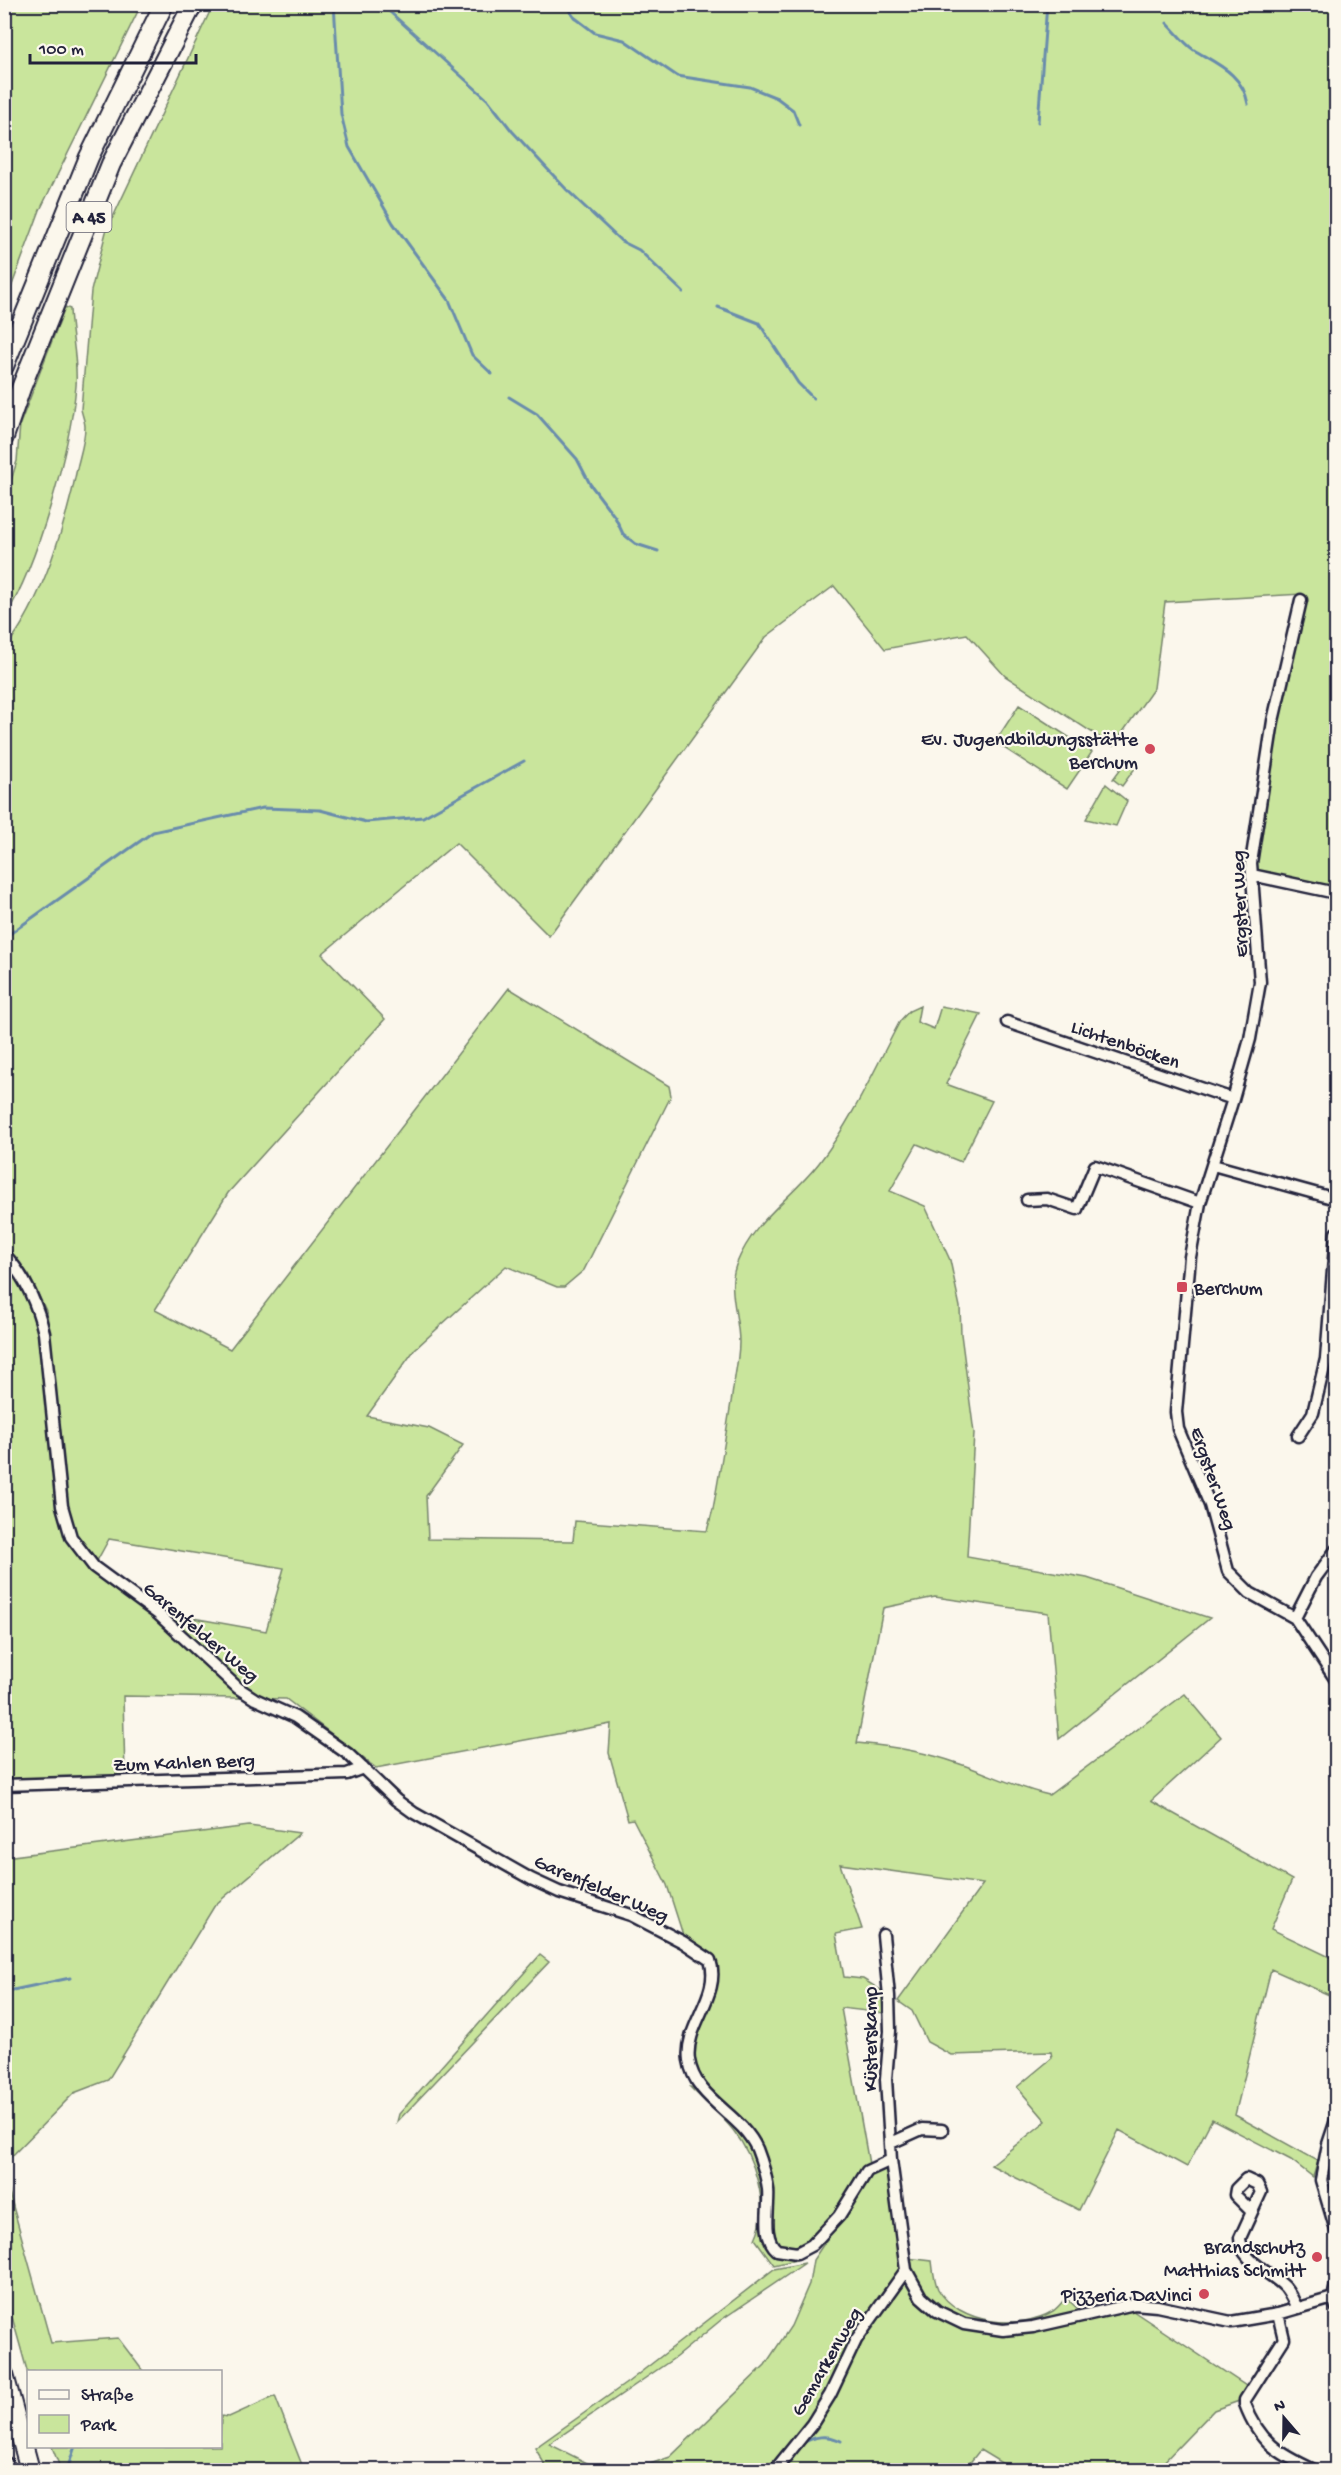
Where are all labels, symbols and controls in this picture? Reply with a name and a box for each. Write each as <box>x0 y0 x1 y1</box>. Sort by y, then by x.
scale bar <box>30 27 196 65</box>
text: 100 m <box>38 40 84 61</box>
road number: A 45 <box>66 202 112 232</box>
place label: Ev. Jugendbildungsstätte Berchum <box>921 730 1139 776</box>
marker: Ev. Jugendbildungsstätte Berchum <box>1143 742 1157 756</box>
street label: Ergster Weg <box>1228 850 1255 958</box>
street label: Lichtenböcken <box>1067 1017 1183 1076</box>
place label: Berchum <box>1193 1279 1263 1302</box>
marker: Berchum <box>1175 1280 1189 1294</box>
street label: Ergster Weg <box>1183 1425 1240 1534</box>
street label: Garenfelder Weg <box>137 1579 262 1689</box>
street label: Zum Kahlen Berg <box>113 1751 256 1778</box>
street label: Garenfelder Weg <box>530 1851 671 1929</box>
street label: Küsterskamp <box>861 1986 884 2091</box>
place label: Brandschutz Matthias Schmitt <box>1164 2238 1307 2284</box>
marker: Brandschutz Matthias Schmitt <box>1310 2250 1324 2264</box>
place label: Pizzeria DaVinci <box>1060 2286 1192 2309</box>
marker: Pizzeria DaVinci <box>1197 2287 1211 2301</box>
street label: Gemarkenweg <box>788 2304 868 2421</box>
legend <box>27 2370 222 2448</box>
text: Straße <box>81 2386 134 2407</box>
north arrow <box>1254 2388 1314 2448</box>
text: N <box>1272 2396 1289 2418</box>
text: Park <box>80 2416 117 2437</box>

